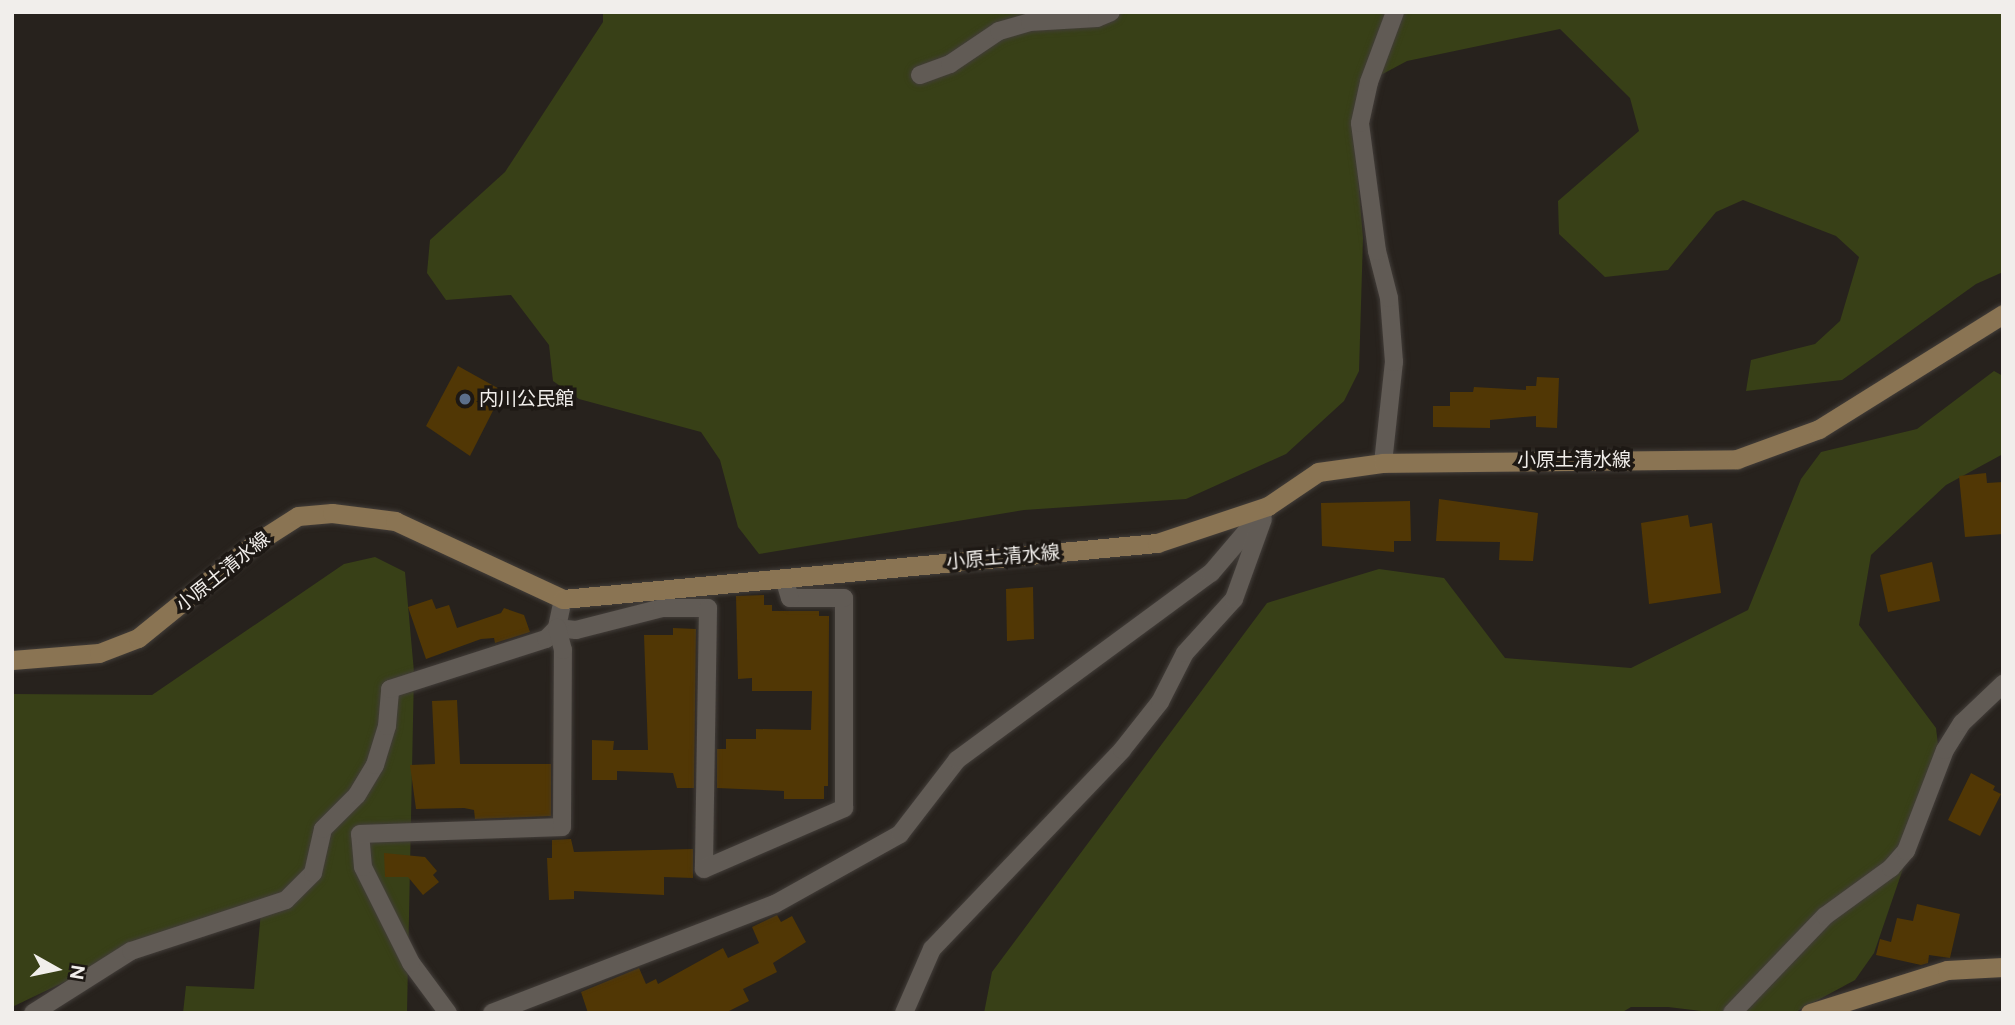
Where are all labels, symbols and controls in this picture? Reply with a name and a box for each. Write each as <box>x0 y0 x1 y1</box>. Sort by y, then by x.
place label: 内川公民館 <box>479 388 574 410</box>
marker: 内川公民館 <box>457 391 473 407</box>
street label: 小原土清水線 <box>1517 449 1631 471</box>
street label: 小原土清水線 <box>172 527 274 617</box>
street label: 小原土清水線 <box>945 541 1061 573</box>
north arrow <box>21 934 91 1004</box>
text: N <box>65 963 90 981</box>

